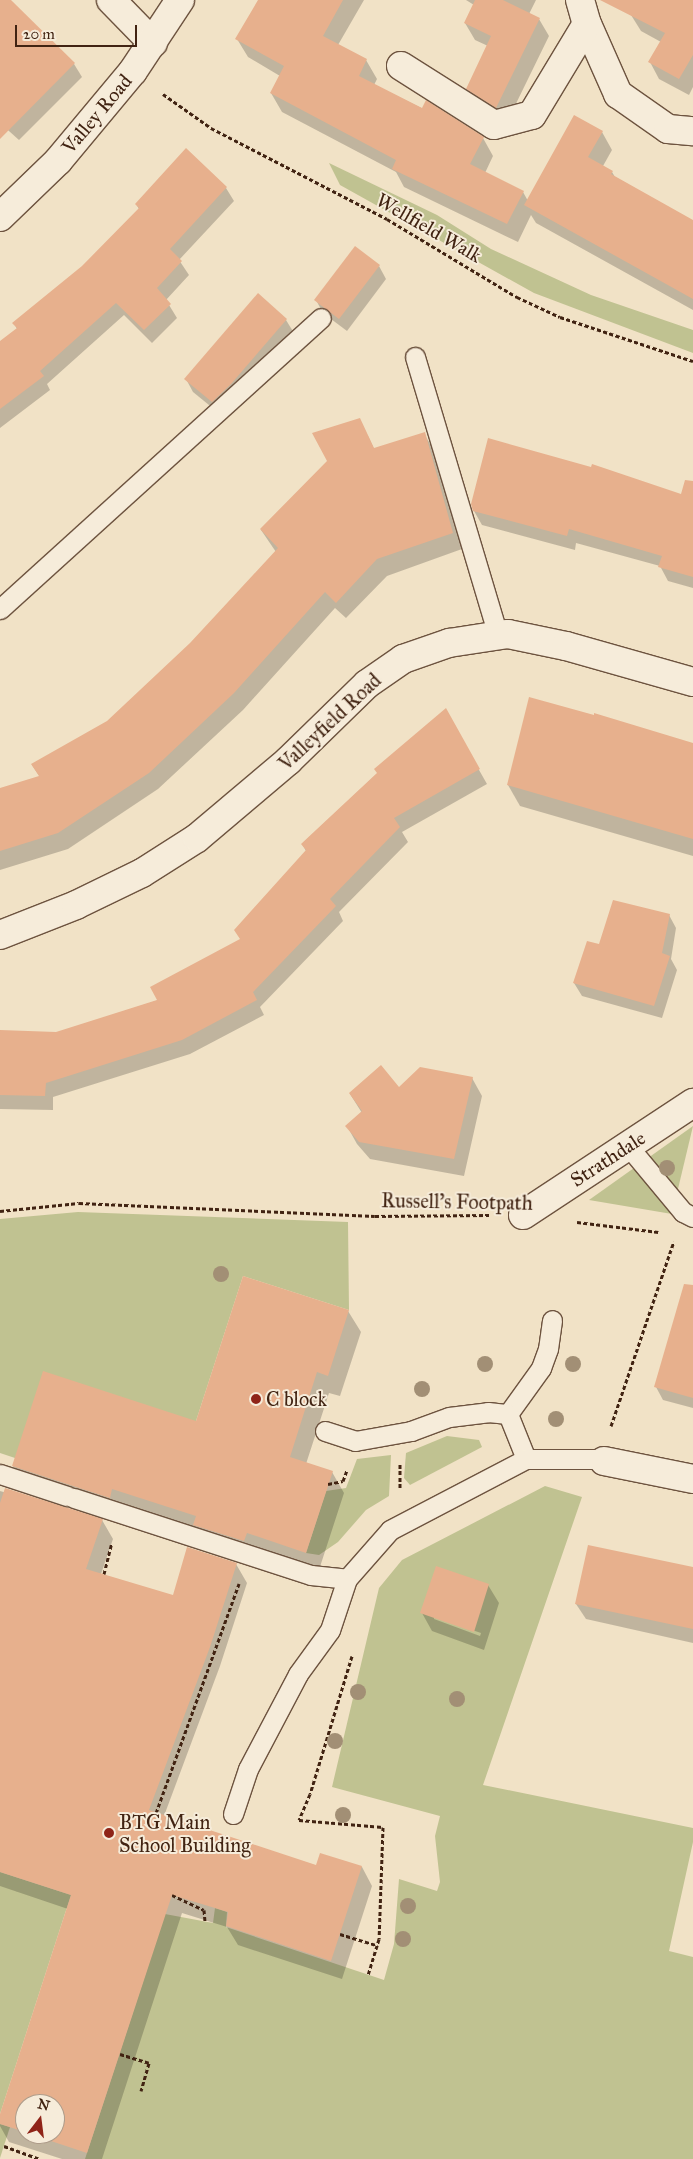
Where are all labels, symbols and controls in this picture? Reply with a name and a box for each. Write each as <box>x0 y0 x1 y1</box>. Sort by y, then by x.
scale bar <box>18 15 140 47</box>
text: 20 m <box>23 25 55 43</box>
street label: Valley Road <box>57 69 137 159</box>
street label: Wellfield Walk <box>372 188 486 268</box>
street label: Valleyfield Road <box>274 668 386 776</box>
street label: Strathdale <box>566 1126 650 1192</box>
street label: Russell's Footpath <box>381 1189 533 1215</box>
place label: C block <box>266 1387 327 1411</box>
marker: C block <box>250 1393 262 1405</box>
place label: BTG Main School Building <box>119 1810 250 1857</box>
marker: BTG Main School Building <box>103 1827 115 1839</box>
north arrow <box>15 2094 65 2144</box>
text: N <box>36 2095 52 2115</box>

